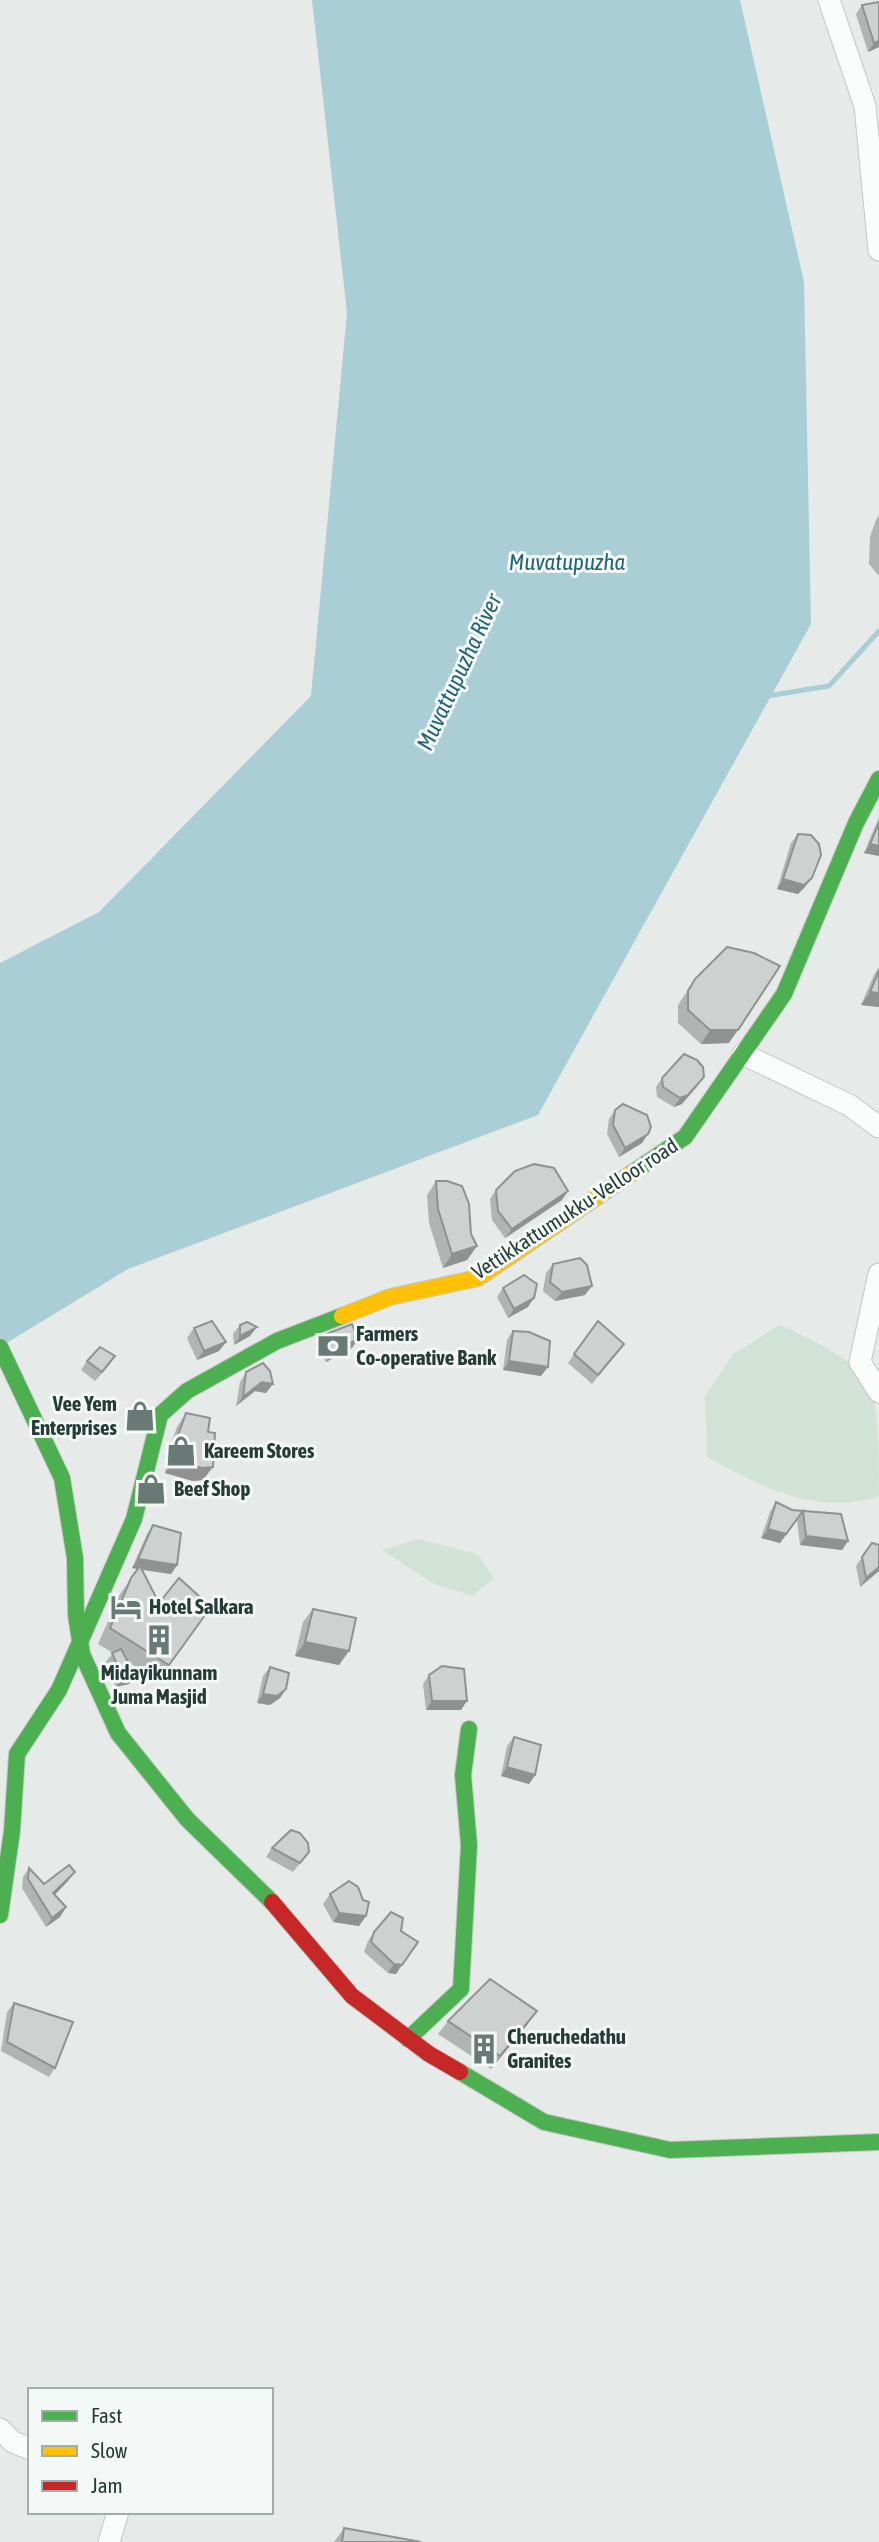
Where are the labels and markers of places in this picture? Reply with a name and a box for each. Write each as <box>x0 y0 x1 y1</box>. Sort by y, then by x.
place label: Farmers Co-operative Bank <box>356 1321 497 1369</box>
bank icon: Farmers Co-operative Bank <box>316 1329 350 1363</box>
place label: Vee Yem Enterprises <box>31 1391 118 1439</box>
shop icon: Vee Yem Enterprises <box>123 1399 157 1433</box>
shop icon: Kareem Stores <box>164 1434 198 1468</box>
place label: Kareem Stores <box>204 1438 315 1462</box>
shop icon: Beef Shop <box>134 1472 168 1506</box>
place label: Beef Shop <box>174 1476 250 1500</box>
hotel icon: Hotel Salkara <box>109 1590 143 1624</box>
place label: Hotel Salkara <box>149 1594 254 1618</box>
building icon: Midayikunnam Juma Masjid <box>142 1623 176 1657</box>
place label: Midayikunnam Juma Masjid <box>101 1660 217 1708</box>
place label: Cheruchedathu Granites <box>507 2024 626 2072</box>
building icon: Cheruchedathu Granites <box>467 2032 501 2066</box>

